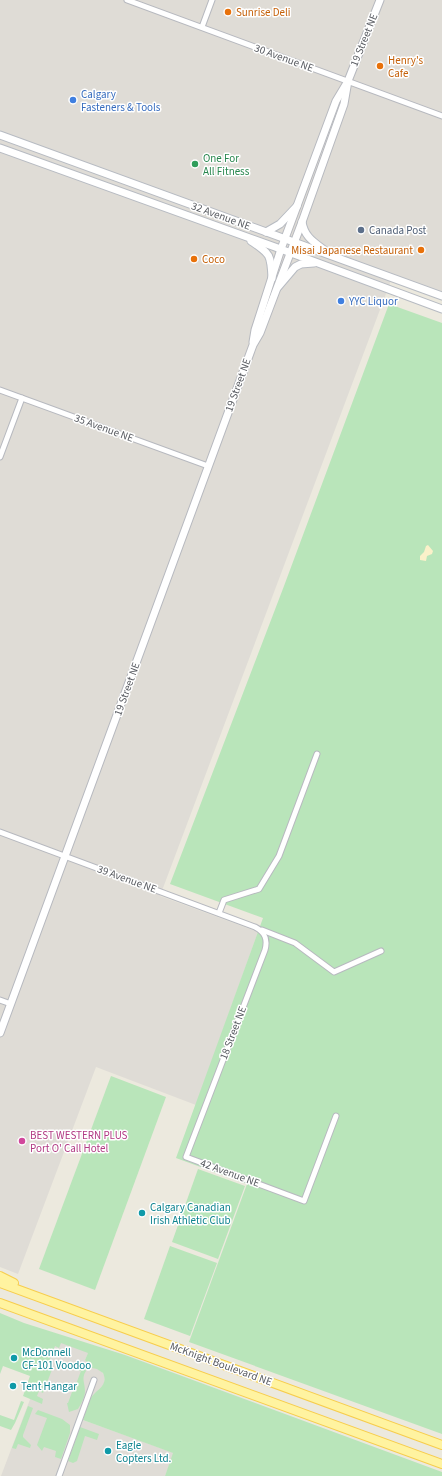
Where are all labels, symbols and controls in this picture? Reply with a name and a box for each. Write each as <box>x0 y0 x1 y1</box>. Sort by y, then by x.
place label: Sunrise Deli <box>236 5 290 20</box>
marker: Sunrise Deli <box>223 7 233 17</box>
street label: 19 Street NE <box>347 11 381 69</box>
street label: 30 Avenue NE <box>252 40 316 76</box>
place label: Henry's Cafe <box>388 53 423 81</box>
marker: Henry's Cafe <box>375 61 385 71</box>
place label: Calgary Fasteners & Tools <box>81 87 161 115</box>
marker: Calgary Fasteners & Tools <box>68 95 78 105</box>
place label: One For All Fitness <box>203 151 250 179</box>
marker: One For All Fitness <box>190 159 200 169</box>
street label: 32 Avenue NE <box>189 198 253 234</box>
place label: Canada Post <box>369 223 427 238</box>
marker: Canada Post <box>356 225 366 235</box>
place label: Misai Japanese Restaurant <box>291 243 413 258</box>
marker: Misai Japanese Restaurant <box>416 245 426 255</box>
place label: Coco <box>202 252 225 267</box>
marker: Coco <box>189 254 199 264</box>
place label: YYC Liquor <box>348 294 398 309</box>
marker: YYC Liquor <box>336 296 346 306</box>
street label: 19 Street NE <box>221 356 255 414</box>
street label: 35 Avenue NE <box>72 410 136 446</box>
street label: 19 Street NE <box>110 660 144 718</box>
street label: 39 Avenue NE <box>95 861 159 897</box>
street label: 18 Street NE <box>216 1004 250 1062</box>
place label: BEST WESTERN PLUS Port O' Call Hotel <box>30 1128 128 1156</box>
marker: BEST WESTERN PLUS Port O' Call Hotel <box>17 1136 27 1146</box>
street label: 42 Avenue NE <box>198 1155 262 1191</box>
place label: Calgary Canadian Irish Athletic Club <box>150 1200 231 1228</box>
marker: Calgary Canadian Irish Athletic Club <box>137 1208 147 1218</box>
street label: McKnight Boulevard NE <box>168 1339 274 1390</box>
place label: McDonnell CF-101 Voodoo <box>22 1345 91 1373</box>
marker: McDonnell CF-101 Voodoo <box>9 1353 19 1363</box>
place label: Tent Hangar <box>21 1379 77 1394</box>
marker: Tent Hangar <box>8 1381 18 1391</box>
place label: Eagle Copters Ltd. <box>116 1438 172 1466</box>
marker: Eagle Copters Ltd. <box>103 1446 113 1456</box>

